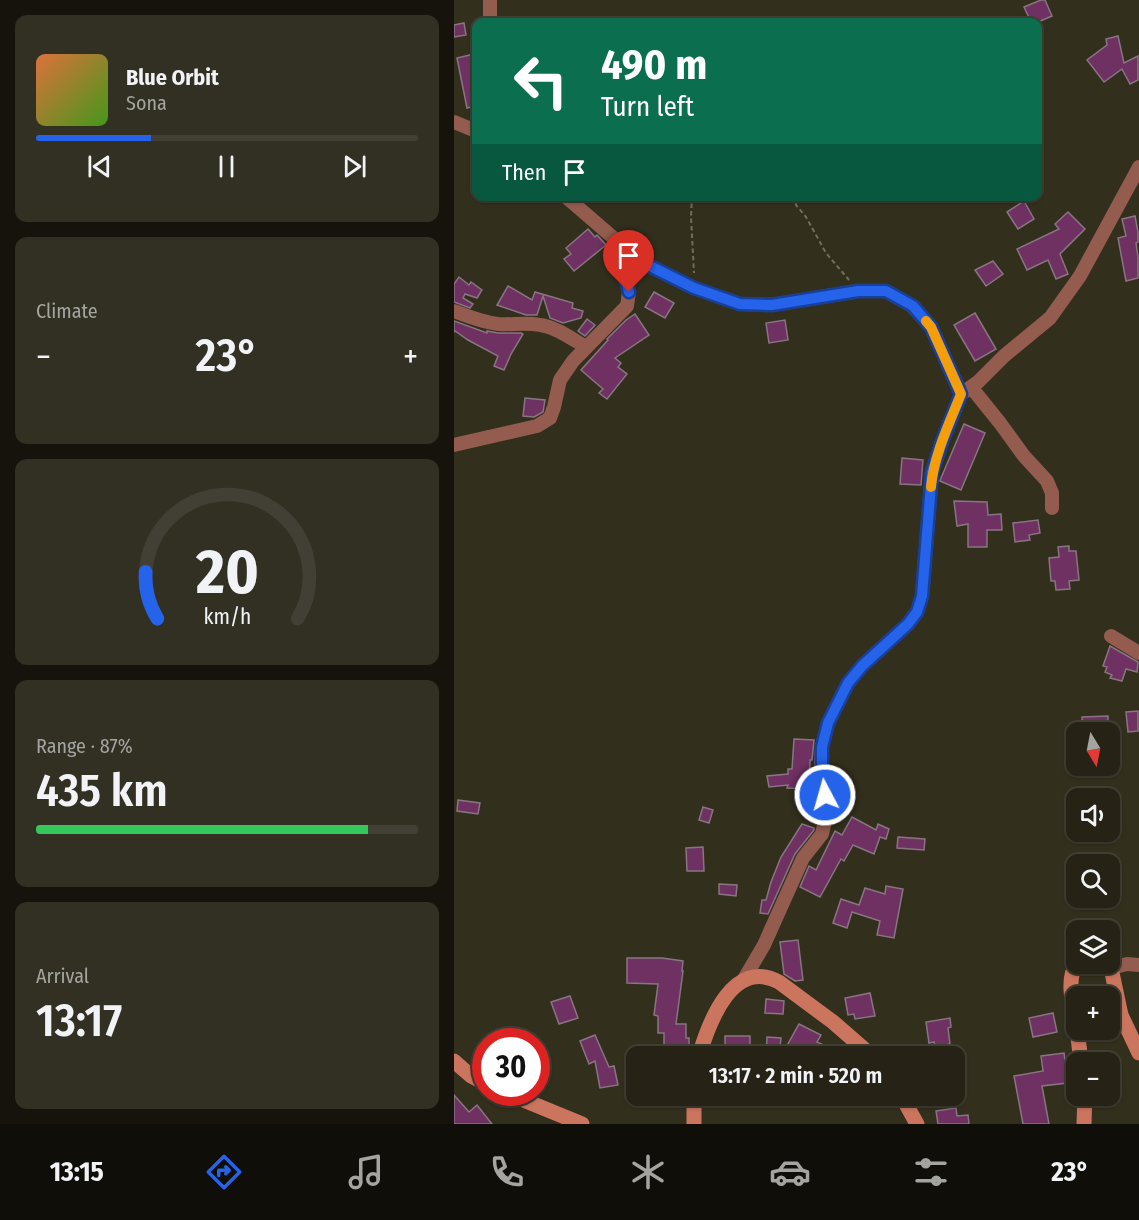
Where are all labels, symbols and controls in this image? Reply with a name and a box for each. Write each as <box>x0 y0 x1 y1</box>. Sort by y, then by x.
text: 490 m <box>601 40 707 90</box>
icon: left <box>502 42 580 120</box>
text: Blue Orbit <box>126 64 219 91</box>
text: Sona <box>126 91 167 115</box>
text: Turn left <box>601 91 694 123</box>
icon: previous <box>83 150 116 183</box>
icon: pause <box>210 150 243 183</box>
icon: next <box>338 150 371 183</box>
icon: arrive <box>558 156 591 189</box>
text: Then <box>502 159 546 186</box>
pin <box>603 230 654 292</box>
icon: arrive <box>612 239 645 272</box>
text: Climate <box>36 299 98 323</box>
text: 23° <box>196 329 258 383</box>
text: − <box>36 337 51 377</box>
text: + <box>403 337 418 377</box>
text: 20 <box>195 535 258 610</box>
text: km/h <box>203 604 251 630</box>
north arrow <box>1066 722 1120 776</box>
map controls <box>1066 722 1120 1106</box>
text: Range · 87% <box>36 734 133 758</box>
position arrow <box>793 763 857 827</box>
text: 435 km <box>36 764 168 818</box>
button: sound <box>1066 788 1120 842</box>
button: search <box>1066 854 1120 908</box>
button: layers <box>1066 920 1120 974</box>
text: Arrival <box>36 964 89 988</box>
button: + <box>1066 986 1120 1040</box>
text: 13:17 <box>36 994 122 1048</box>
speed limit sign: 30 <box>472 1028 550 1106</box>
button: − <box>1066 1052 1120 1106</box>
text: 13:17 · 2 min · 520 m <box>709 1062 882 1089</box>
icon: directions <box>203 1151 245 1193</box>
icon: music <box>345 1151 387 1193</box>
icon: phone <box>486 1151 528 1193</box>
icon: climate <box>627 1151 669 1193</box>
icon: car <box>769 1151 811 1193</box>
icon: filters <box>910 1151 952 1193</box>
text: 13:15 <box>50 1156 104 1188</box>
text: 23° <box>1051 1156 1089 1188</box>

